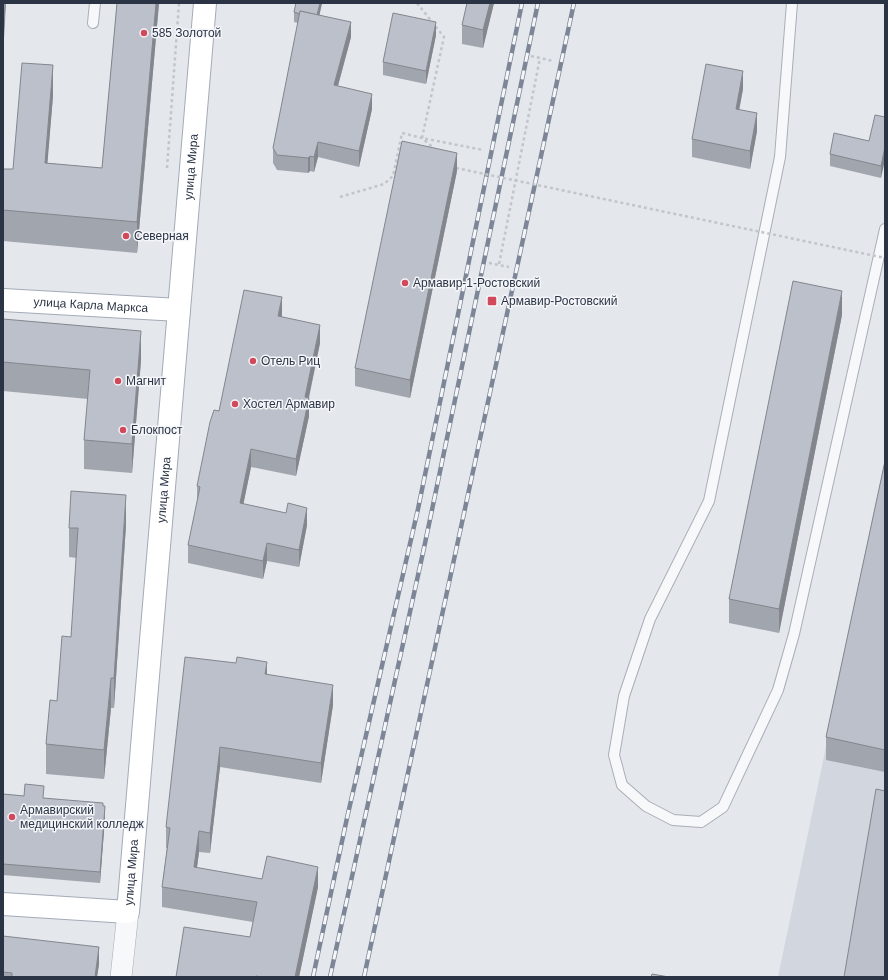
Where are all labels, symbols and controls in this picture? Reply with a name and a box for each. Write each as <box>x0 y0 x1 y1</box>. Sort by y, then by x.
place label: 585 Золотой <box>152 26 221 40</box>
marker: 585 Золотой <box>139 28 149 38</box>
street label: улица Мира <box>181 133 201 201</box>
place label: Северная <box>134 229 189 243</box>
marker: Северная <box>121 231 131 241</box>
place label: Армавир-1-Ростовский <box>413 276 540 290</box>
marker: Армавир-1-Ростовский <box>400 278 410 288</box>
place label: Армавир-Ростовский <box>501 294 617 308</box>
street label: улица Карла Маркса <box>33 295 149 315</box>
marker: Армавир-Ростовский <box>486 295 498 307</box>
place label: Отель Риц <box>261 354 320 368</box>
marker: Отель Риц <box>248 356 258 366</box>
place label: Магнит <box>126 374 167 388</box>
marker: Магнит <box>113 376 123 386</box>
place label: Хостел Армавир <box>243 397 335 411</box>
marker: Хостел Армавир <box>230 399 240 409</box>
place label: Блокпост <box>131 423 183 437</box>
marker: Блокпост <box>118 425 128 435</box>
street label: улица Мира <box>154 456 174 523</box>
place label: Армавирский медицинский колледж <box>20 803 144 831</box>
marker: Армавирский медицинский колледж <box>7 812 17 822</box>
street label: улица Мира <box>122 838 141 906</box>

